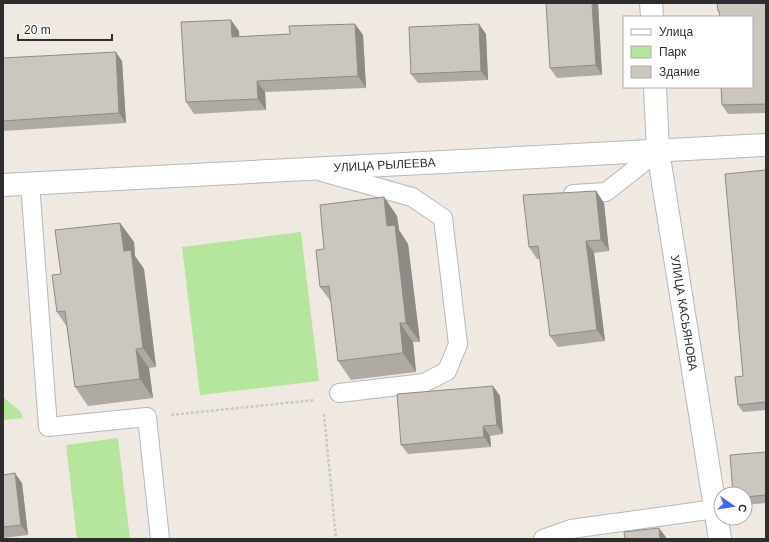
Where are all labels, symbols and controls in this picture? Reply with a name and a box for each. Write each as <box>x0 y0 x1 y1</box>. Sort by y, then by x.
scale bar <box>18 16 112 42</box>
legend <box>623 16 753 88</box>
text: 20 m <box>24 23 51 37</box>
text: Улица <box>659 25 693 39</box>
text: Парк <box>659 45 687 59</box>
text: Здание <box>659 65 700 79</box>
street label: УЛИЦА РЫЛЕЕВА <box>333 155 436 175</box>
street label: УЛИЦА КАСЬЯНОВА <box>668 254 700 372</box>
north arrow <box>713 486 753 526</box>
text: С <box>736 503 749 514</box>

